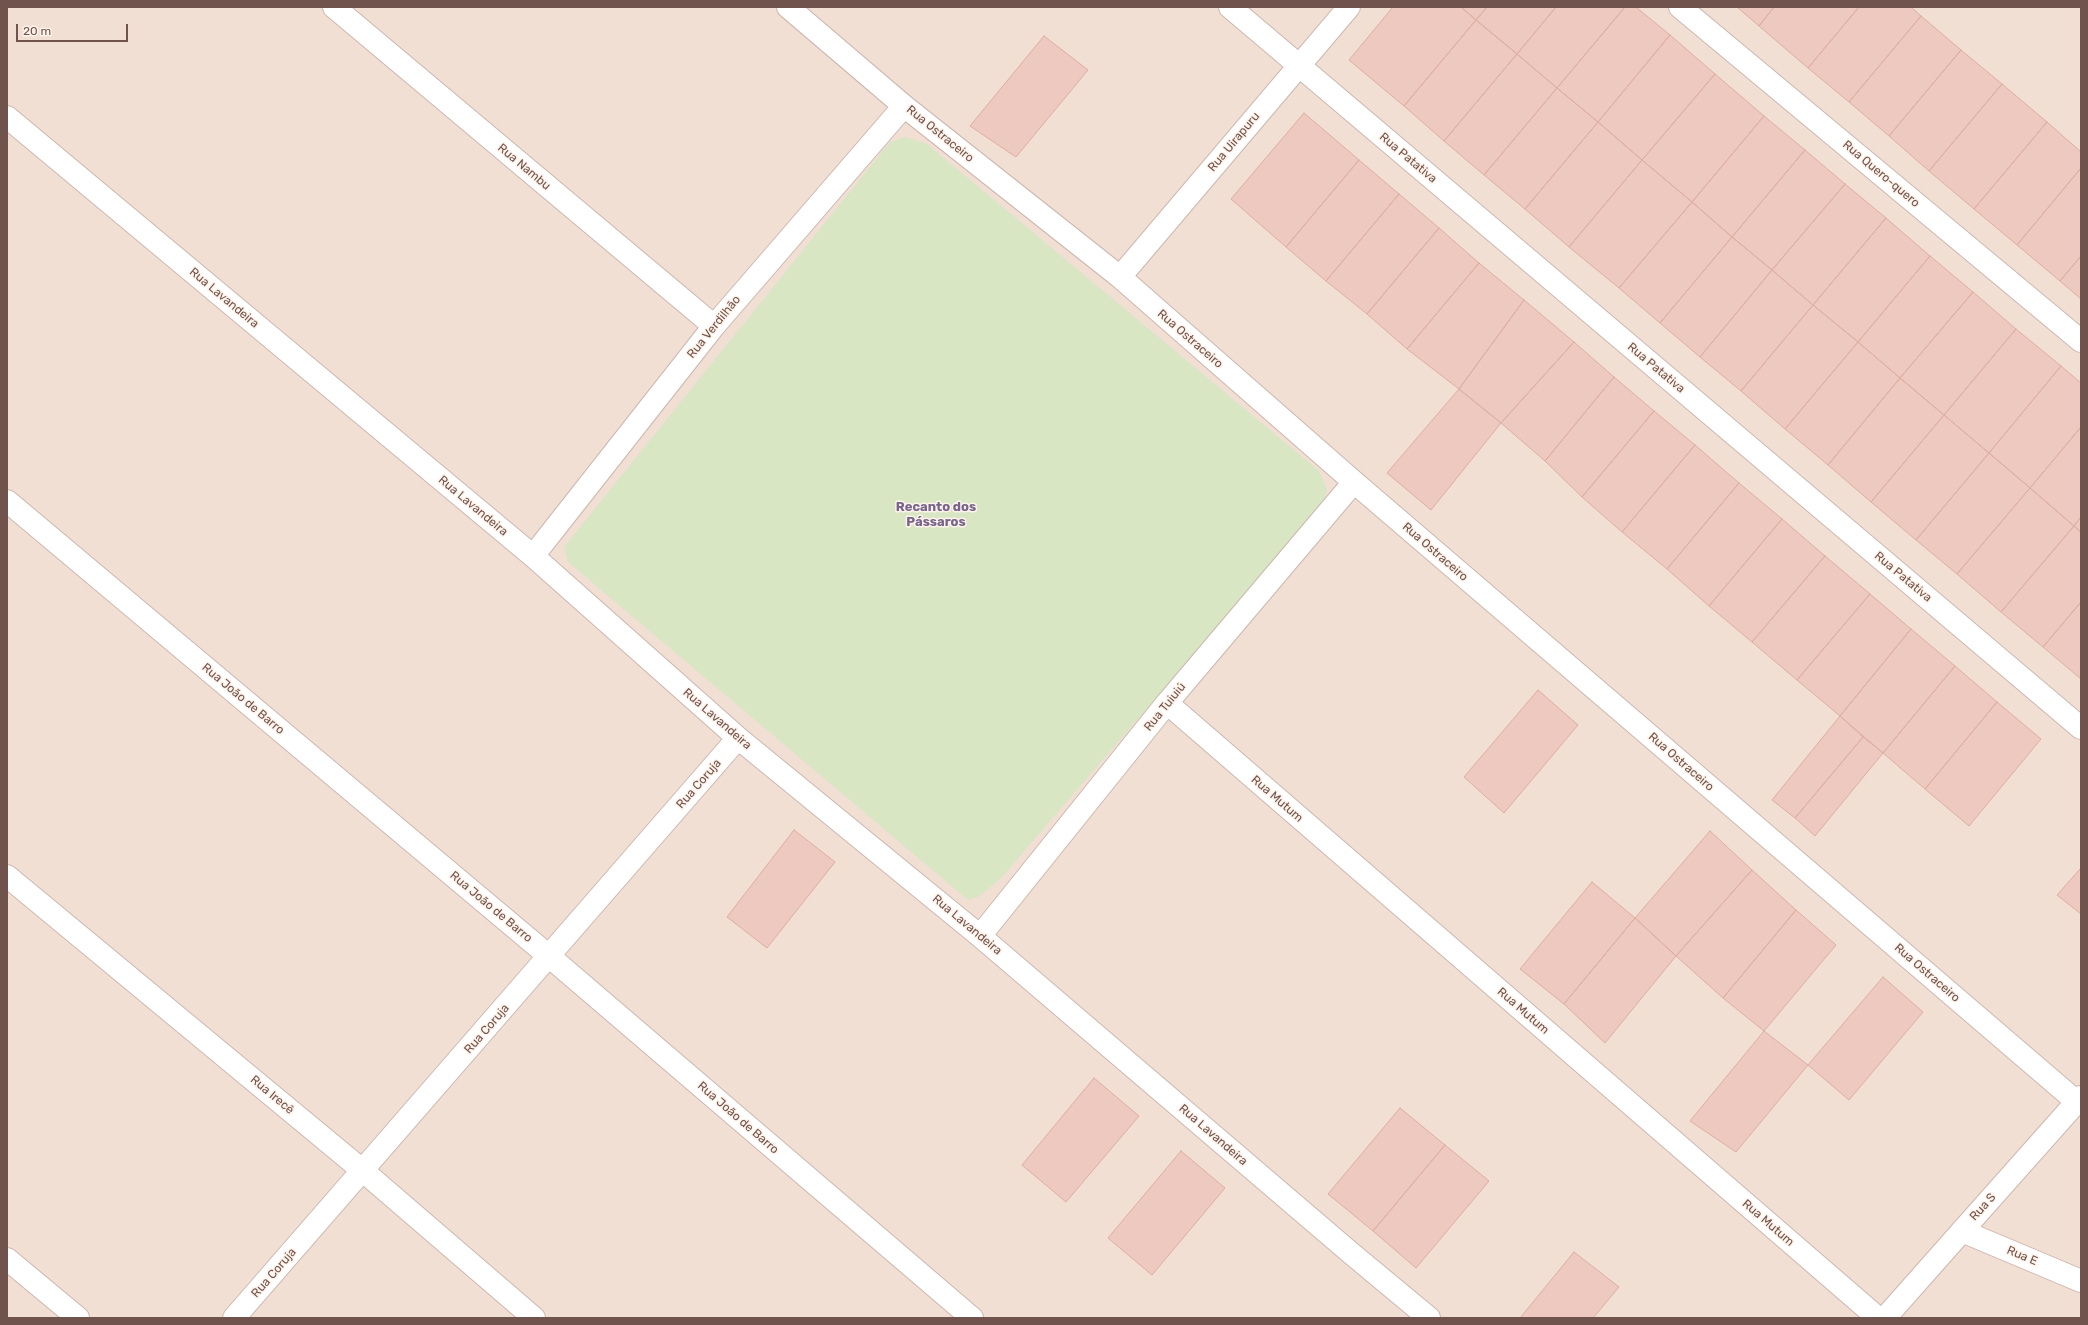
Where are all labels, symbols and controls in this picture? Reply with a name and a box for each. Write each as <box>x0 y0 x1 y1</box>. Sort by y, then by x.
scale bar <box>18 16 130 42</box>
text: 20 m <box>23 24 51 38</box>
street label: Rua Ostraceiro <box>904 103 976 165</box>
street label: Rua Uirapuru <box>1205 109 1263 175</box>
street label: Rua Patativa <box>1376 130 1440 186</box>
street label: Rua Quero-quero <box>1839 138 1923 210</box>
street label: Rua Nambu <box>495 141 553 193</box>
street label: Rua Lavandeira <box>186 265 262 331</box>
street label: Rua Verdilhão <box>684 293 744 361</box>
street label: Rua Ostraceiro <box>1154 307 1226 371</box>
street label: Rua Patativa <box>1624 340 1688 396</box>
street label: Rua Lavandeira <box>435 473 511 539</box>
district label: Recanto dos Pássaros <box>896 499 976 530</box>
street label: Rua Ostraceiro <box>1399 520 1471 584</box>
street label: Rua Patativa <box>1871 549 1935 605</box>
street label: Rua João de Barro <box>199 660 287 738</box>
street label: Rua Tuiuiú <box>1141 680 1189 734</box>
street label: Rua Lavandeira <box>680 685 754 753</box>
street label: Rua Ostraceiro <box>1645 730 1717 794</box>
street label: Rua Coruja <box>674 756 724 812</box>
street label: Rua Mutum <box>1248 773 1306 825</box>
street label: Rua João de Barro <box>447 868 535 946</box>
street label: Rua Lavandeira <box>929 892 1005 958</box>
street label: Rua Ostraceiro <box>1891 941 1963 1005</box>
street label: Rua Mutum <box>1494 985 1552 1037</box>
street label: Rua Coruja <box>462 1001 512 1057</box>
street label: Rua Irecê <box>247 1073 297 1117</box>
street label: Rua João de Barro <box>694 1079 782 1157</box>
street label: Rua Lavandeira <box>1176 1101 1250 1169</box>
street label: Rua S <box>1967 1190 1999 1224</box>
street label: Rua Mutum <box>1739 1197 1797 1249</box>
street label: Rua E <box>2004 1243 2040 1269</box>
street label: Rua Coruja <box>249 1245 299 1301</box>

